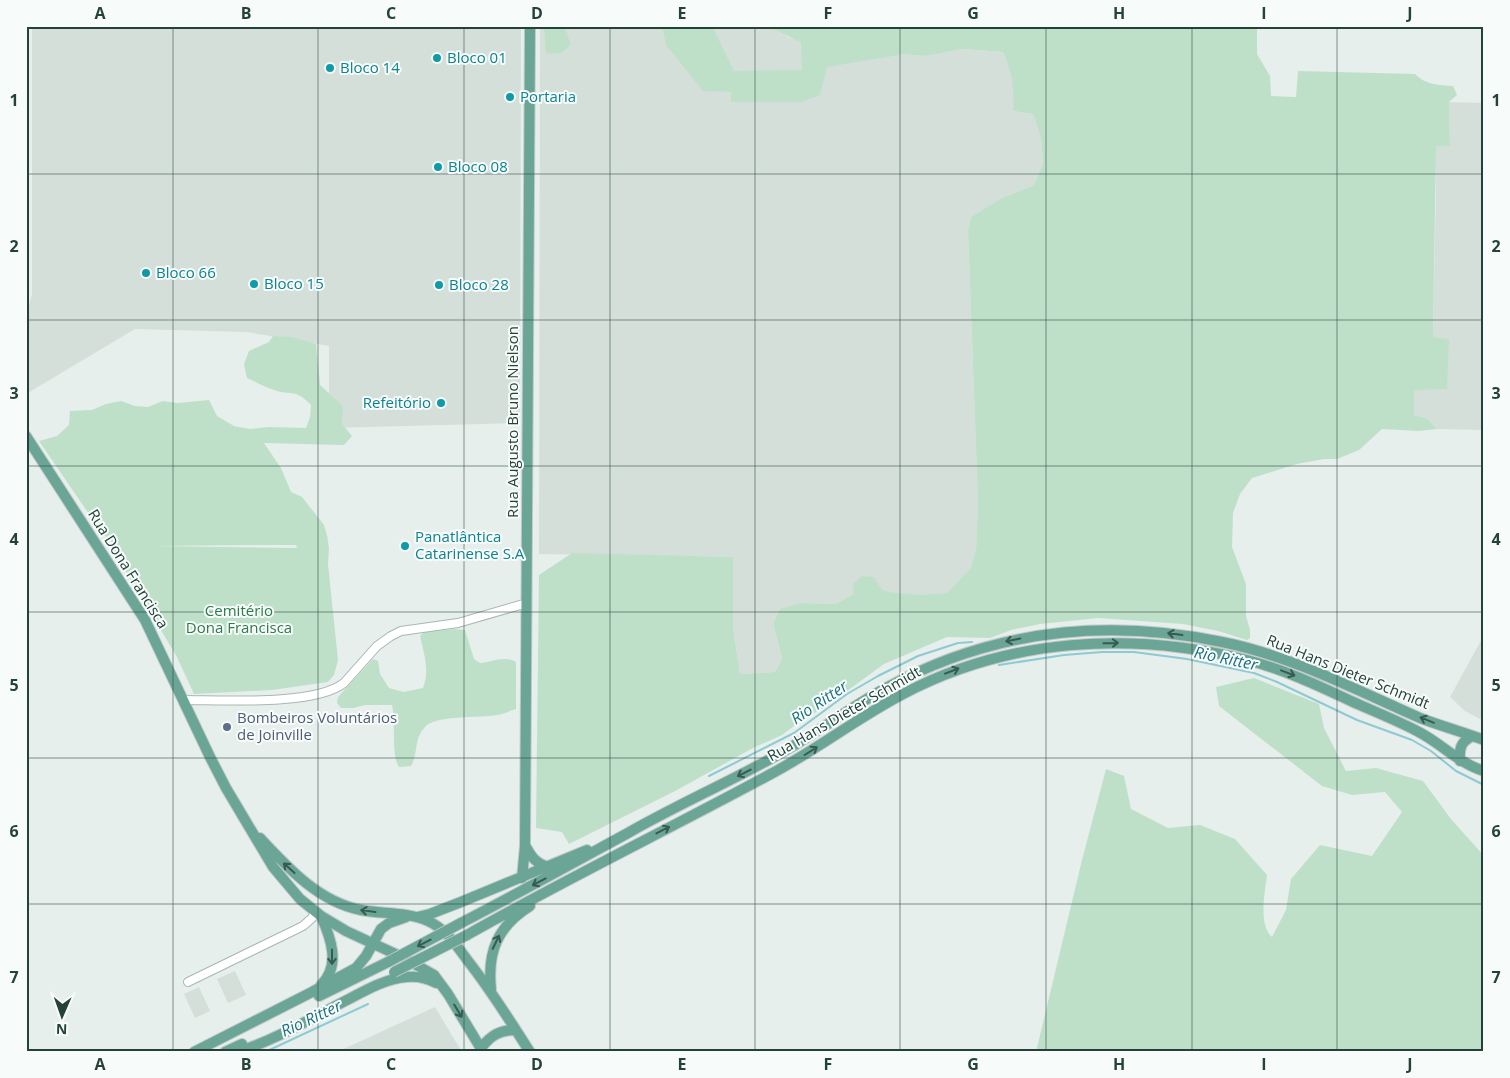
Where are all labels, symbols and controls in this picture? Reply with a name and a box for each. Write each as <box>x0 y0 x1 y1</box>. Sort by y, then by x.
text: A <box>94 2 106 24</box>
text: B <box>241 2 251 24</box>
text: C <box>386 2 396 24</box>
text: D <box>531 2 543 24</box>
text: E <box>678 2 687 24</box>
text: F <box>824 2 832 24</box>
text: G <box>967 2 979 24</box>
text: H <box>1113 2 1125 24</box>
text: I <box>1261 2 1267 24</box>
text: J <box>1405 2 1413 24</box>
place label: Bloco 01 <box>447 47 507 67</box>
marker: Bloco 01 <box>431 52 443 64</box>
place label: Bloco 14 <box>340 57 400 77</box>
marker: Bloco 14 <box>324 62 336 74</box>
place label: Portaria <box>520 86 576 106</box>
text: 1 <box>9 89 19 111</box>
text: 1 <box>1491 89 1501 111</box>
marker: Portaria <box>504 91 516 103</box>
place label: Bloco 08 <box>448 156 508 176</box>
marker: Bloco 08 <box>432 161 444 173</box>
text: 2 <box>9 235 19 257</box>
text: 2 <box>1491 235 1501 257</box>
place label: Bloco 66 <box>156 262 216 282</box>
marker: Bloco 66 <box>140 267 152 279</box>
place label: Bloco 15 <box>264 273 324 293</box>
place label: Bloco 28 <box>449 274 509 294</box>
marker: Bloco 15 <box>248 278 260 290</box>
marker: Bloco 28 <box>433 279 445 291</box>
street label: Rua Augusto Bruno Nielson <box>502 326 522 518</box>
text: 3 <box>9 382 19 404</box>
text: 3 <box>1491 382 1501 404</box>
place label: Refeitório <box>363 392 431 412</box>
marker: Refeitório <box>435 397 447 409</box>
street label: Rua Dona Francisca <box>84 505 174 632</box>
place label: Panatlântica Catarinense S.A <box>415 526 525 563</box>
text: 4 <box>9 528 19 550</box>
text: 4 <box>1491 528 1501 550</box>
marker: Panatlântica Catarinense S.A <box>399 540 411 552</box>
park label: Cemitério Dona Francisca <box>186 600 292 637</box>
one-way arrow <box>1167 629 1183 639</box>
street label: Rua Hans Dieter Schmidt <box>1264 629 1433 713</box>
one-way arrow <box>1006 636 1022 645</box>
one-way arrow <box>1103 638 1119 648</box>
water label: Rio Ritter <box>1192 641 1260 676</box>
street label: Rua Hans Dieter Schmidt <box>763 661 924 765</box>
one-way arrow <box>944 666 959 675</box>
one-way arrow <box>1280 669 1295 678</box>
text: 5 <box>9 674 19 696</box>
text: 5 <box>1491 674 1501 696</box>
water label: Rio Ritter <box>786 675 852 729</box>
place label: Bombeiros Voluntários de Joinville <box>237 707 397 744</box>
one-way arrow <box>1420 715 1435 724</box>
marker: Bombeiros Voluntários de Joinville <box>221 721 233 733</box>
one-way arrow <box>803 745 817 755</box>
one-way arrow <box>737 769 752 778</box>
text: 6 <box>9 820 19 842</box>
text: 6 <box>1491 820 1501 842</box>
one-way arrow <box>655 825 670 834</box>
one-way arrow <box>282 862 295 874</box>
one-way arrow <box>532 878 547 887</box>
one-way arrow <box>360 905 376 915</box>
one-way arrow <box>492 935 501 950</box>
one-way arrow <box>417 938 432 948</box>
one-way arrow <box>327 949 336 965</box>
text: 7 <box>9 966 19 988</box>
text: 7 <box>1491 966 1501 988</box>
north arrow <box>38 990 88 1040</box>
water label: Rio Ritter <box>277 994 345 1042</box>
one-way arrow <box>453 1004 463 1018</box>
text: N <box>56 1020 68 1039</box>
text: A <box>94 1053 106 1075</box>
text: B <box>241 1053 251 1075</box>
text: C <box>386 1053 396 1075</box>
text: D <box>531 1053 543 1075</box>
text: E <box>678 1053 687 1075</box>
text: F <box>824 1053 832 1075</box>
text: G <box>967 1053 979 1075</box>
text: H <box>1113 1053 1125 1075</box>
text: I <box>1261 1053 1267 1075</box>
text: J <box>1405 1053 1413 1075</box>

